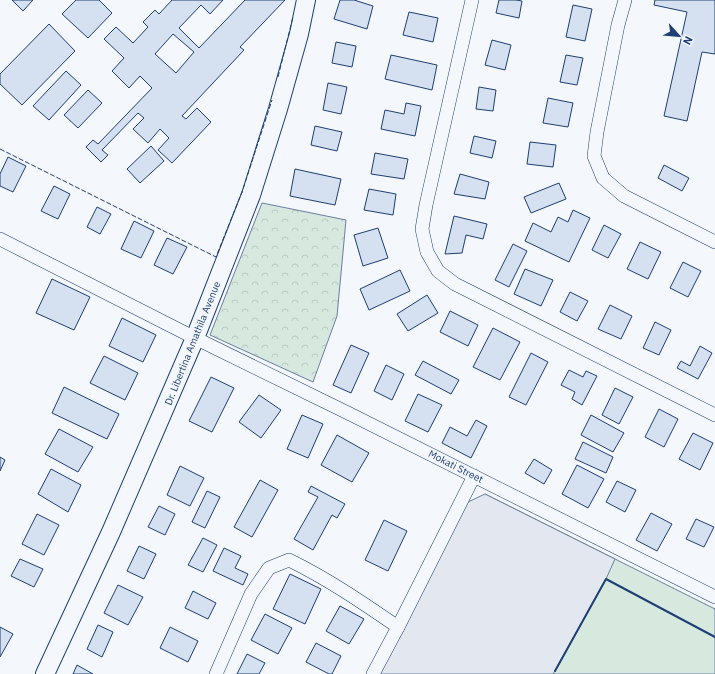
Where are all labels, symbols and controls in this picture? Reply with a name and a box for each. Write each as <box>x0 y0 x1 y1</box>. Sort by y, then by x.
north arrow <box>659 16 699 56</box>
text: N <box>680 34 696 47</box>
street label: Dr. Libertina Amathila Avenue <box>162 279 224 407</box>
street label: Mokati Street <box>426 447 486 486</box>

